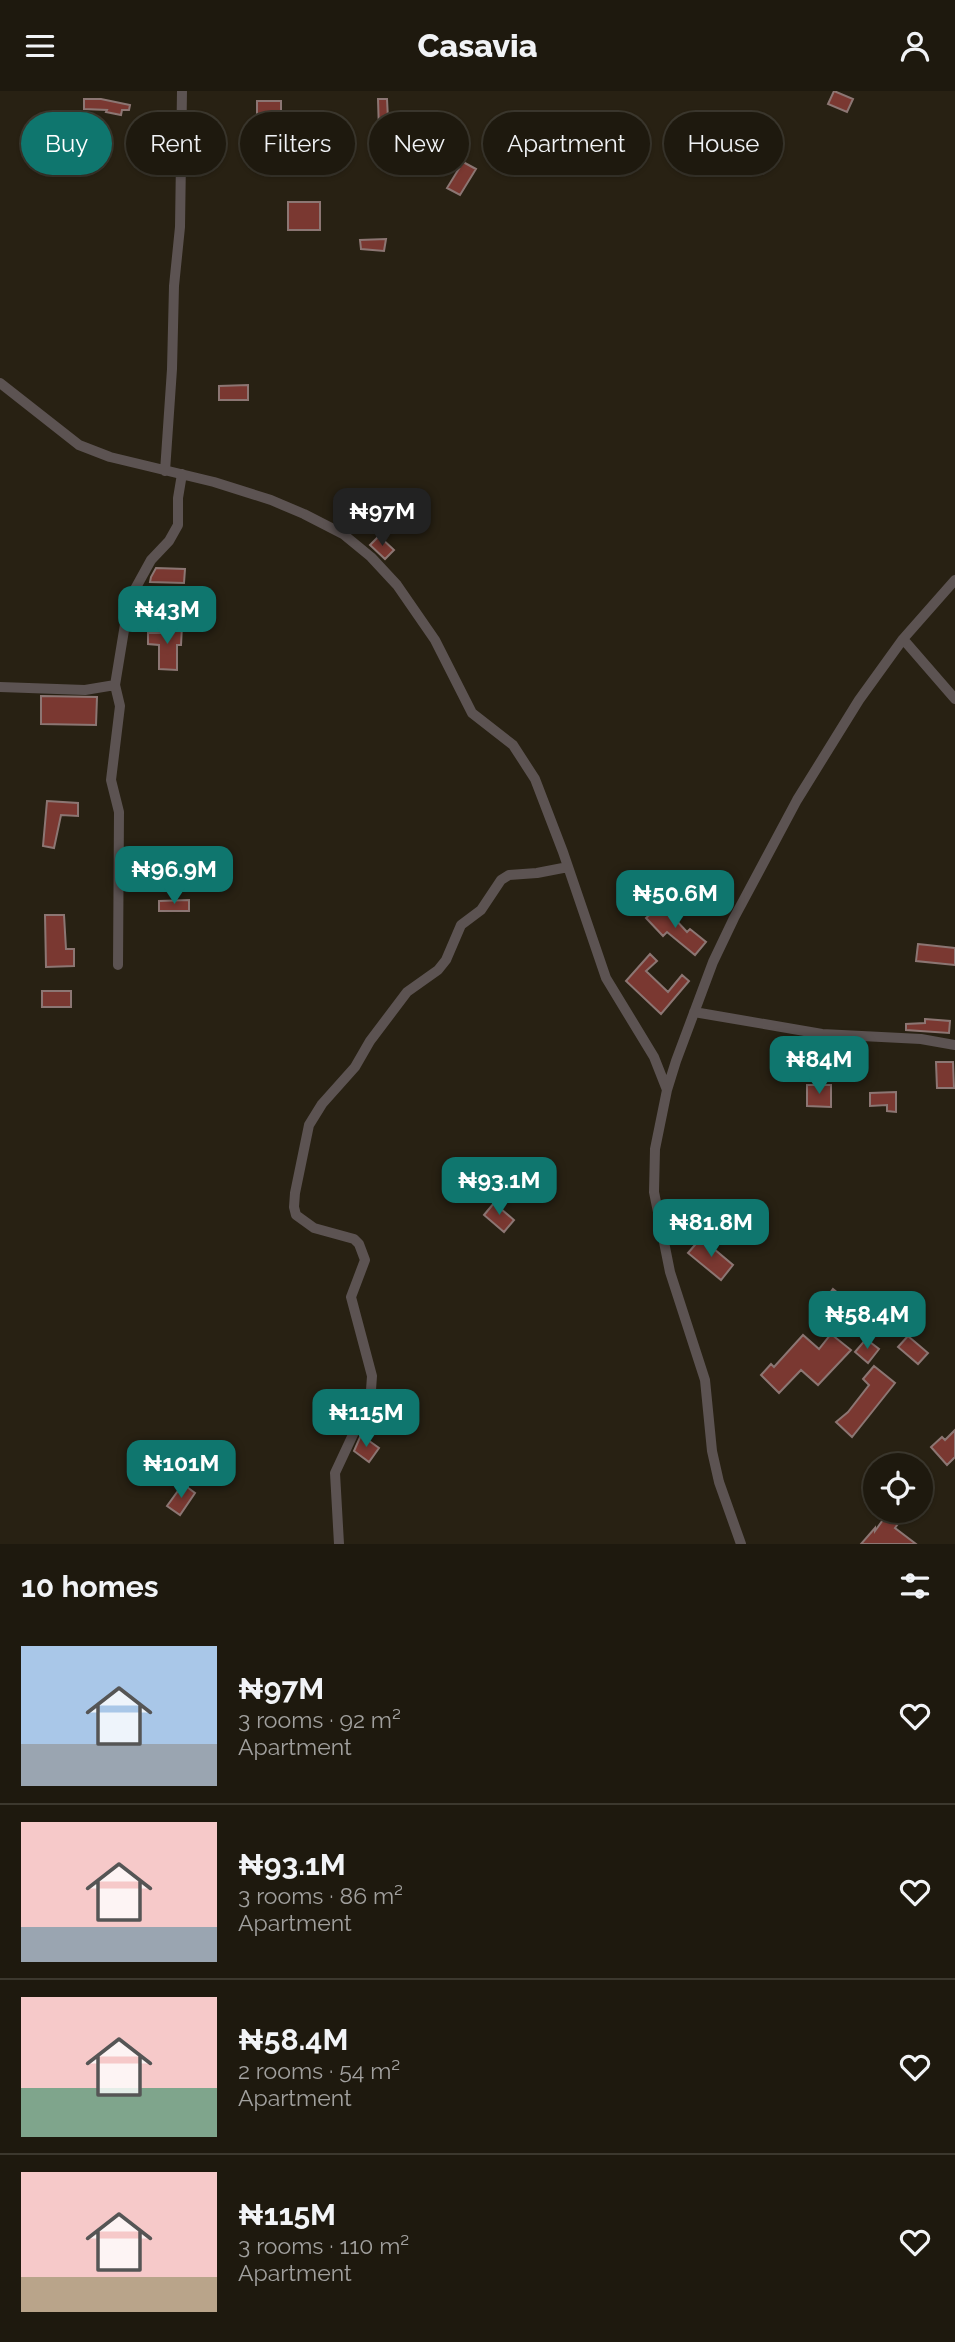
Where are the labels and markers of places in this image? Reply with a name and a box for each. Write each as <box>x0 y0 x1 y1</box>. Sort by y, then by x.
pin: ₦97M <box>341 489 423 548</box>
pin: ₦43M <box>126 587 208 646</box>
pin: ₦96.9M <box>117 847 231 906</box>
pin: ₦50.6M <box>618 871 732 930</box>
pin: ₦84M <box>778 1037 860 1096</box>
pin: ₦93.1M <box>442 1157 556 1217</box>
pin: ₦81.8M <box>654 1199 768 1259</box>
pin: ₦58.4M <box>810 1291 924 1351</box>
pin: ₦115M <box>317 1389 415 1449</box>
pin: ₦101M <box>132 1441 230 1500</box>

